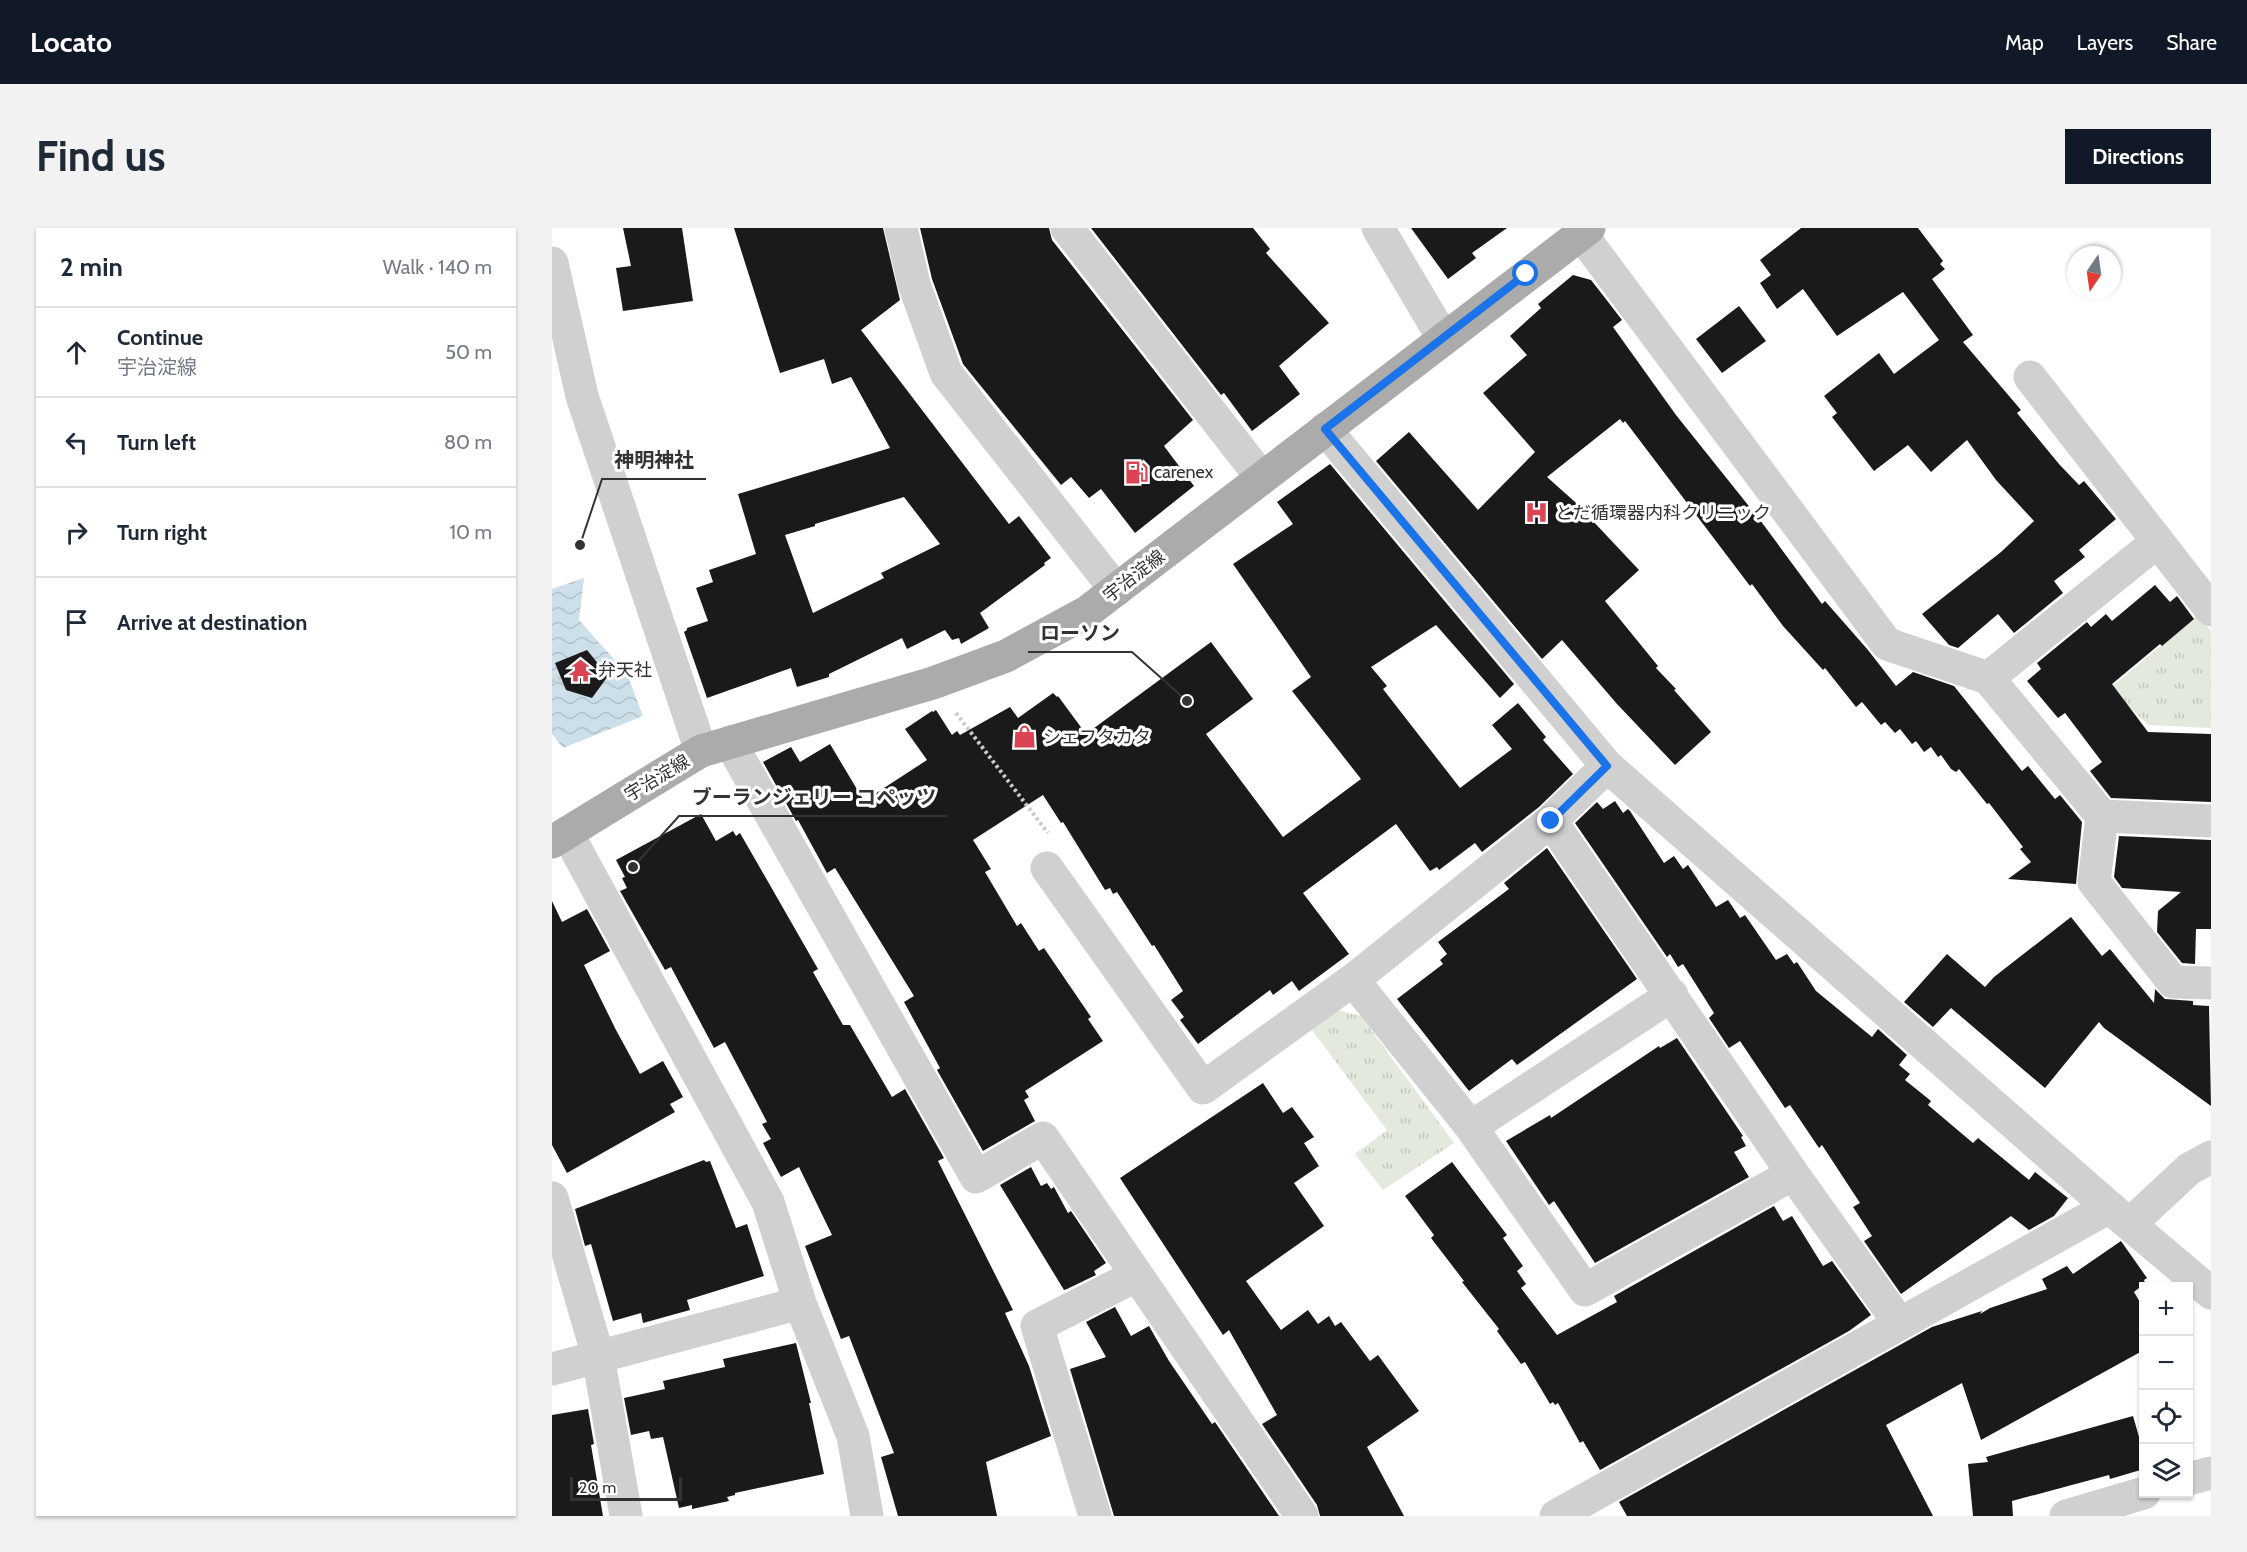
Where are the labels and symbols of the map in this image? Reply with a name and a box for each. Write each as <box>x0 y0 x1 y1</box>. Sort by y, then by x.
north arrow <box>2067 246 2121 300</box>
route start <box>1512 260 1538 286</box>
callout: 神明神社 <box>602 441 706 479</box>
text: 神明神社 <box>614 448 694 472</box>
fuel station icon: carenex <box>1123 459 1149 485</box>
place label: carenex <box>1154 461 1214 483</box>
hospital icon: とだ循環器内科クリニック <box>1524 500 1550 526</box>
place label: とだ循環器内科クリニック <box>1555 502 1771 524</box>
street label: 宇治淀線 <box>1099 545 1169 607</box>
callout: ローソン <box>1028 614 1132 652</box>
text: ローソン <box>1040 621 1120 645</box>
temple icon: 弁天社 <box>567 657 593 683</box>
place label: 弁天社 <box>598 659 652 681</box>
shop icon: シェフタカタ <box>1012 724 1038 750</box>
place label: シェフタカタ <box>1043 726 1151 748</box>
street label: 宇治淀線 <box>620 750 694 806</box>
callout: ブーランジェリー コペッツ <box>679 778 948 816</box>
text: ブーランジェリー コペッツ <box>692 785 936 809</box>
route end <box>1537 807 1563 833</box>
scale bar <box>570 1474 682 1502</box>

